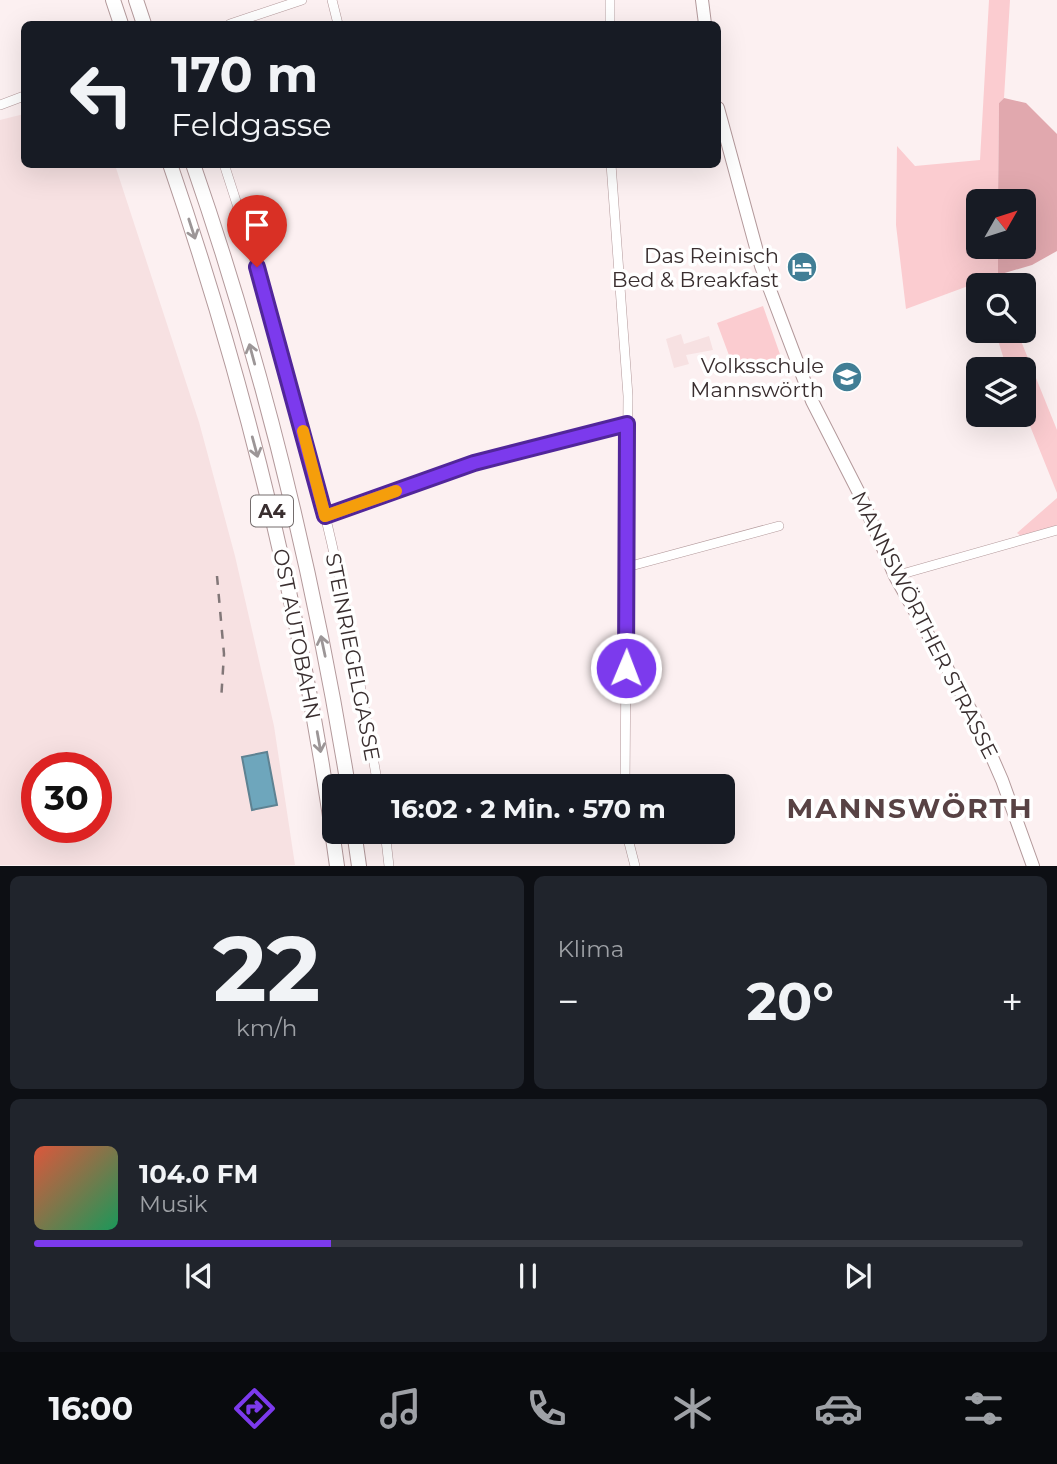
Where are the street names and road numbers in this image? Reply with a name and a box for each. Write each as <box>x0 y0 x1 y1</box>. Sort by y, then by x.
street label: MANNSWÖRTHER STRASSE <box>847 487 1003 763</box>
road number: A4 <box>251 496 293 526</box>
street label: OST AUTOBAHN <box>268 547 326 721</box>
street label: STEINRIEGELGASSE <box>321 551 385 763</box>

